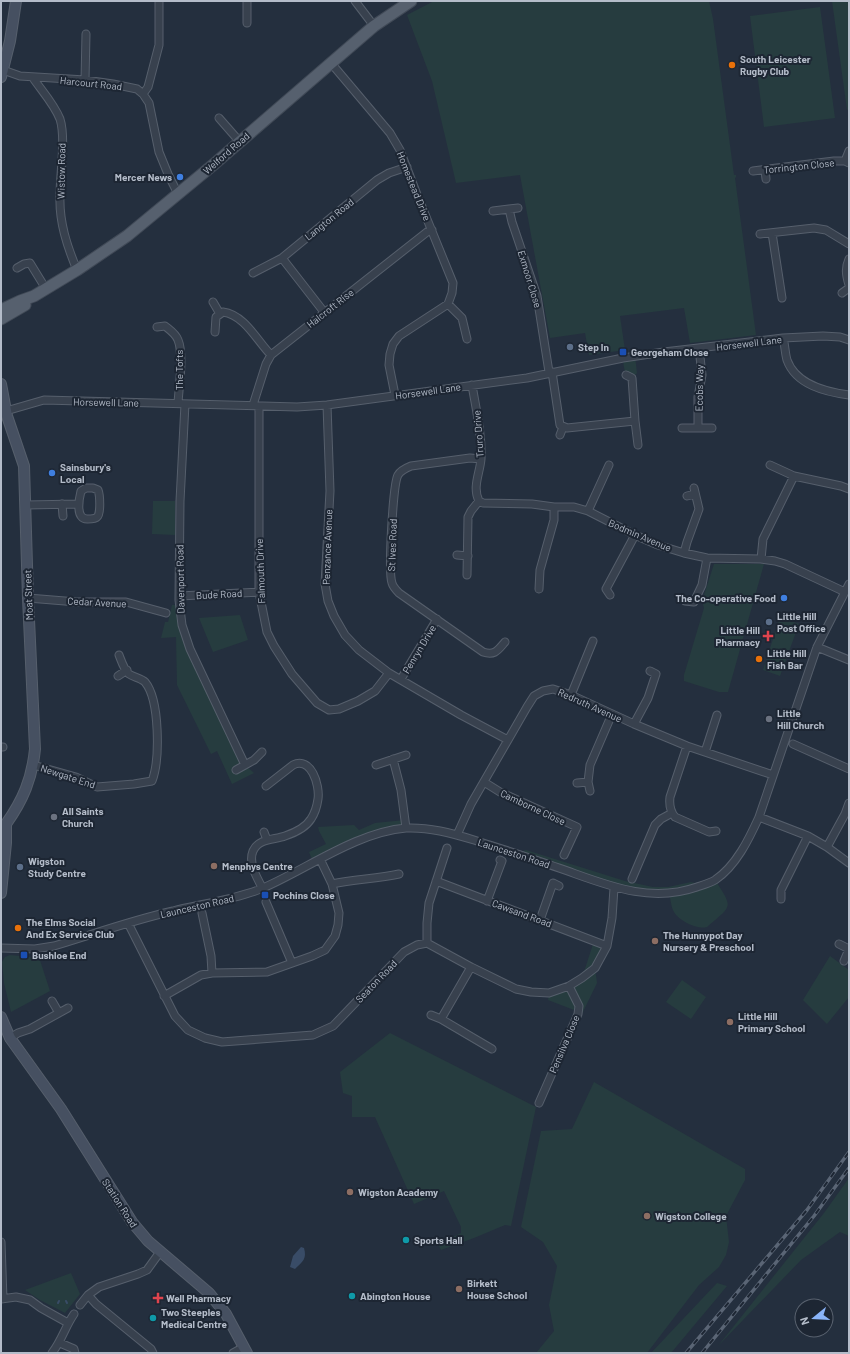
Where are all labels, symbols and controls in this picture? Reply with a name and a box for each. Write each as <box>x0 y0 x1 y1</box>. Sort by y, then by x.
place label: South Leicester Rugby Club <box>740 53 811 77</box>
marker: South Leicester Rugby Club <box>727 60 737 70</box>
street label: Harcourt Road <box>59 74 123 92</box>
street label: Welford Road <box>200 130 252 176</box>
street label: Wistow Road <box>55 143 67 199</box>
street label: Homestead Drive <box>395 150 433 222</box>
street label: Torrington Close <box>763 156 835 176</box>
place label: Mercer News <box>115 171 172 183</box>
marker: Mercer News <box>175 172 185 182</box>
street label: Langton Road <box>302 195 356 243</box>
street label: Exmoor Close <box>516 249 544 309</box>
street label: Halcroft Rise <box>304 286 356 330</box>
street label: Horsewell Lane <box>715 333 783 353</box>
place label: Step In <box>578 341 609 353</box>
marker: Step In <box>565 342 575 352</box>
place label: Georgeham Close <box>631 346 709 358</box>
marker: Georgeham Close <box>618 347 628 357</box>
street label: The Tofts <box>173 349 185 390</box>
street label: Ecobs Way <box>693 364 705 412</box>
street label: Horsewell Lane <box>394 380 462 402</box>
street label: Horsewell Lane <box>73 395 139 409</box>
street label: Truro Drive <box>470 410 486 458</box>
place label: Sainsbury's Local <box>60 461 111 485</box>
marker: Sainsbury's Local <box>47 468 57 478</box>
street label: Penzance Avenue <box>320 509 334 585</box>
street label: Bodmin Avenue <box>607 516 673 554</box>
street label: St Ives Road <box>385 518 399 572</box>
street label: Falmouth Drive <box>253 538 267 604</box>
street label: Davenport Road <box>173 544 187 614</box>
street label: Moat Street <box>21 569 35 621</box>
street label: Bude Road <box>196 587 242 601</box>
place label: The Co-operative Food <box>675 592 776 604</box>
marker: The Co-operative Food <box>779 593 789 603</box>
street label: Cedar Avenue <box>67 594 127 610</box>
place label: Little Hill Post Office <box>777 610 826 634</box>
marker: Little Hill Post Office <box>764 617 774 627</box>
street label: Penryn Drive <box>400 622 438 676</box>
place label: Little Hill Pharmacy <box>716 624 760 648</box>
marker: Little Hill Pharmacy <box>763 631 773 641</box>
place label: Little Hill Fish Bar <box>767 647 806 671</box>
marker: Little Hill Fish Bar <box>754 654 764 664</box>
street label: Redruth Avenue <box>556 686 624 724</box>
place label: Little Hill Church <box>777 707 824 731</box>
marker: Little Hill Church <box>764 714 774 724</box>
street label: Newgate End <box>39 761 97 791</box>
street label: Camborne Close <box>499 787 567 827</box>
place label: All Saints Church <box>62 805 104 829</box>
marker: All Saints Church <box>49 812 59 822</box>
street label: Launceston Road <box>476 836 552 870</box>
place label: Wigston Study Centre <box>28 855 86 879</box>
place label: Menphys Centre <box>222 860 293 872</box>
marker: Menphys Centre <box>209 861 219 871</box>
marker: Wigston Study Centre <box>15 862 25 872</box>
place label: Pochins Close <box>273 889 335 901</box>
marker: Pochins Close <box>260 890 270 900</box>
street label: Launceston Road <box>159 892 235 920</box>
street label: Cawsand Road <box>490 897 554 929</box>
place label: The Elms Social And Ex Service Club <box>26 916 115 940</box>
marker: The Elms Social And Ex Service Club <box>13 923 23 933</box>
place label: The Hunnypot Day Nursery & Preschool <box>663 929 754 953</box>
marker: The Hunnypot Day Nursery & Preschool <box>650 936 660 946</box>
place label: Bushloe End <box>32 949 87 961</box>
marker: Bushloe End <box>19 950 29 960</box>
street label: Seaton Road <box>353 957 399 1005</box>
place label: Little Hill Primary School <box>738 1010 805 1034</box>
street label: Pensilva Close <box>546 1013 582 1075</box>
marker: Little Hill Primary School <box>725 1017 735 1027</box>
street label: Station Road <box>100 1176 140 1230</box>
place label: Wigston Academy <box>358 1186 438 1198</box>
marker: Wigston Academy <box>345 1187 355 1197</box>
place label: Wigston College <box>655 1210 727 1222</box>
marker: Wigston College <box>642 1211 652 1221</box>
place label: Sports Hall <box>414 1234 462 1246</box>
marker: Sports Hall <box>401 1235 411 1245</box>
place label: Birkett House School <box>467 1277 527 1301</box>
marker: Birkett House School <box>454 1284 464 1294</box>
place label: Abington House <box>360 1290 431 1302</box>
marker: Abington House <box>347 1291 357 1301</box>
place label: Well Pharmacy <box>166 1292 231 1304</box>
marker: Well Pharmacy <box>153 1293 163 1303</box>
north arrow <box>794 1298 834 1338</box>
place label: Two Steeples Medical Centre <box>161 1306 227 1330</box>
marker: Two Steeples Medical Centre <box>148 1313 158 1323</box>
text: N <box>797 1316 811 1327</box>

